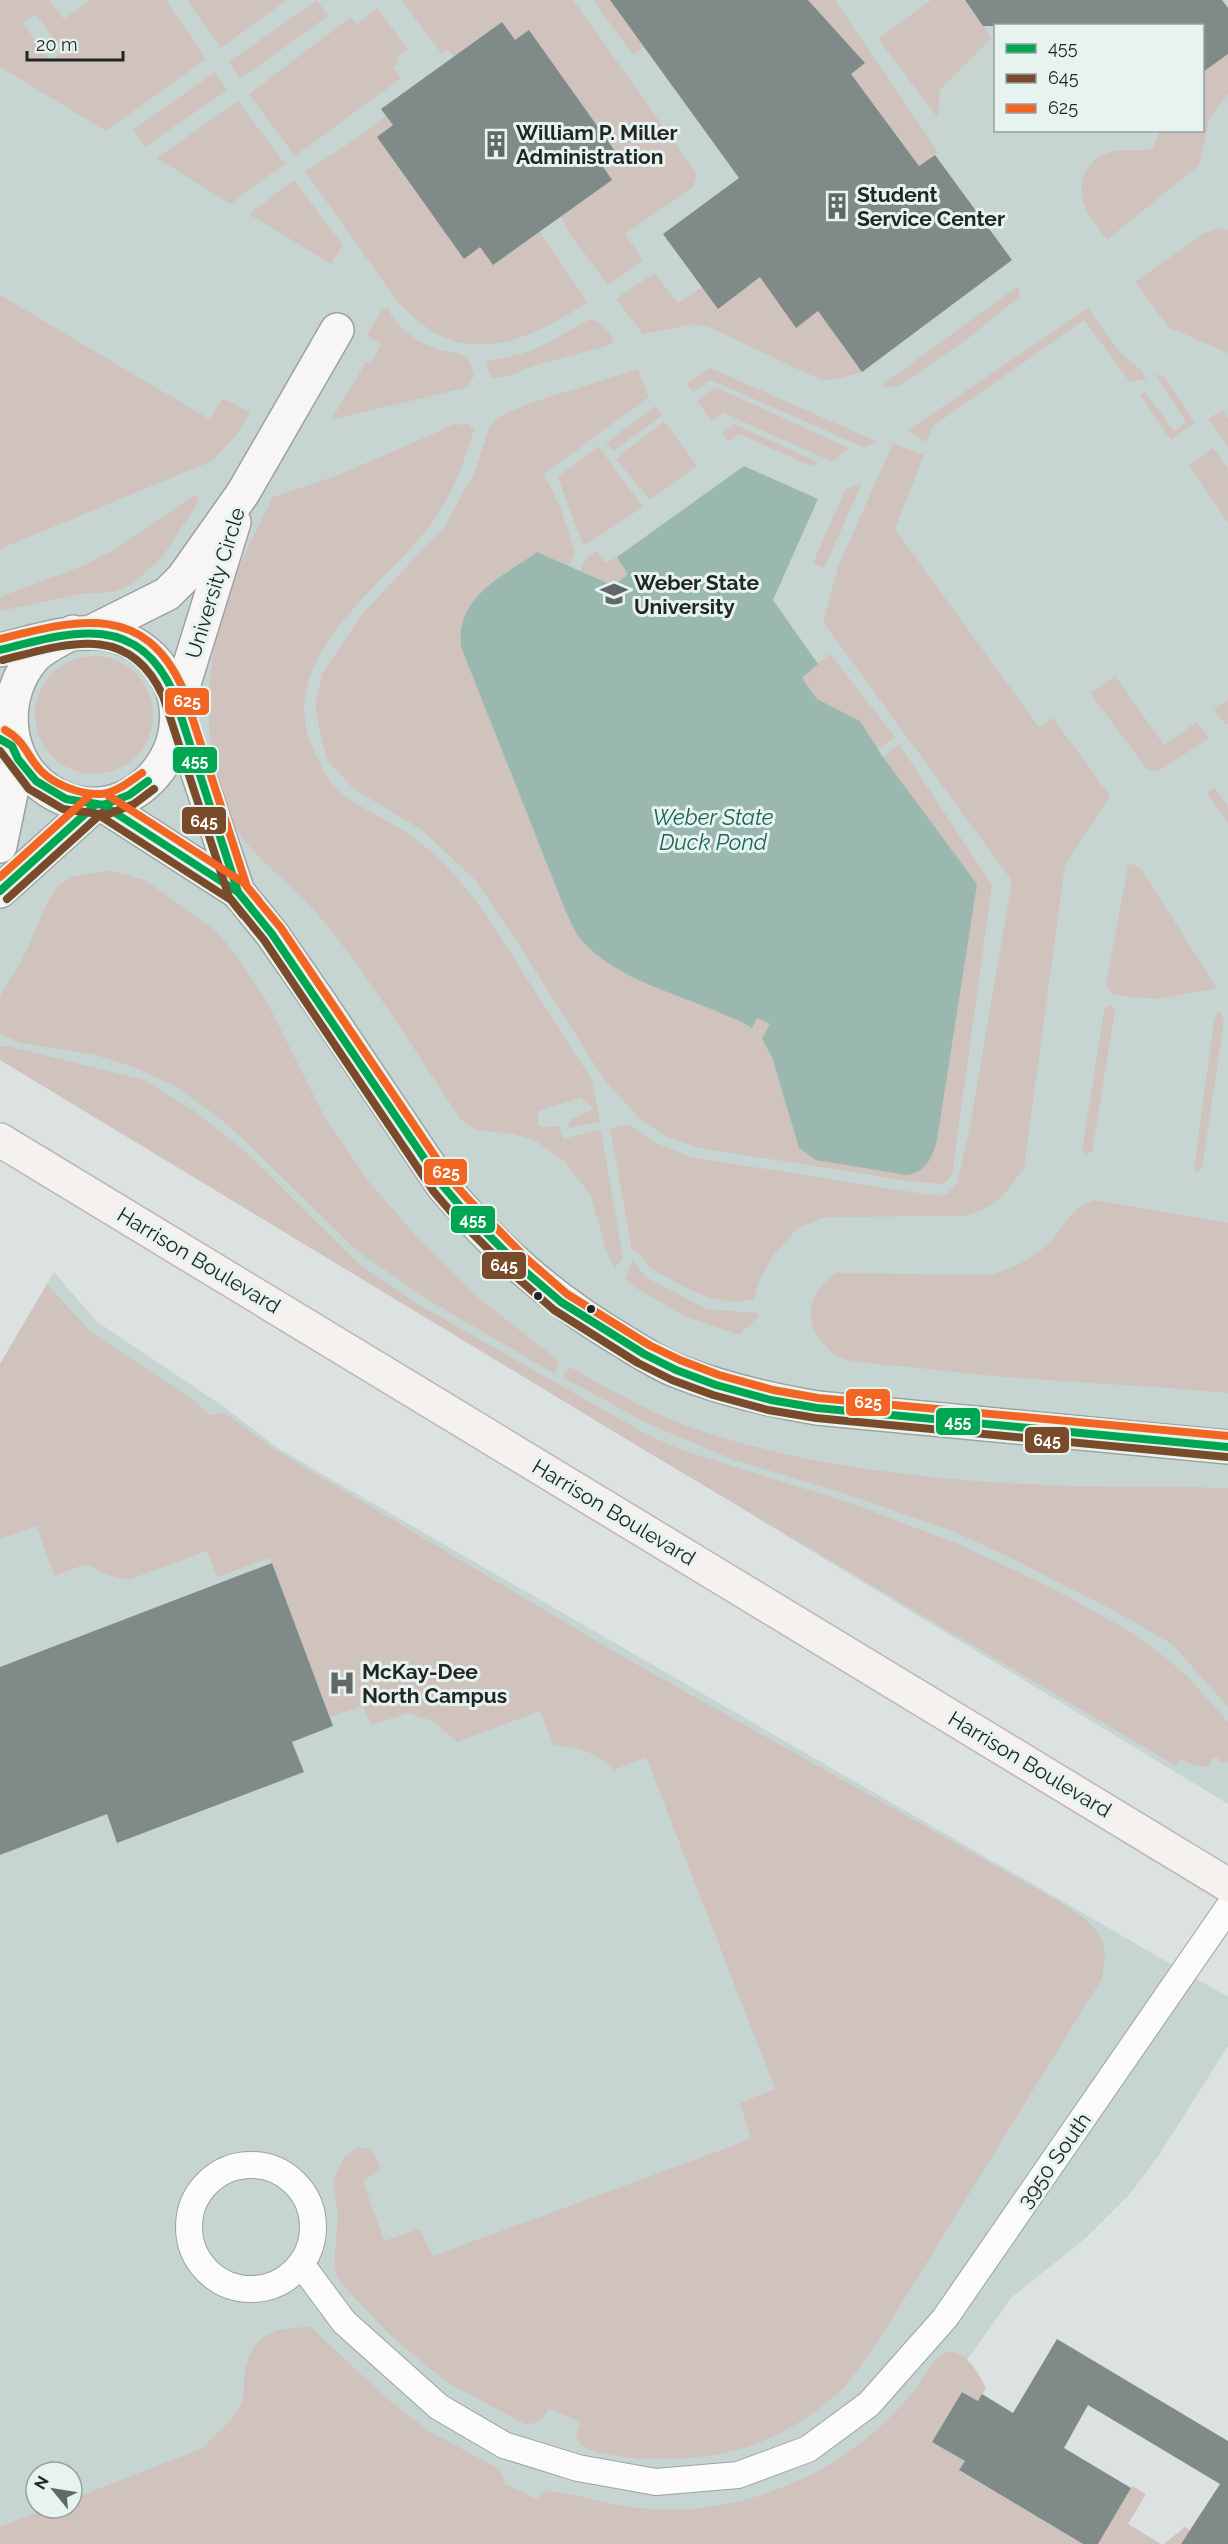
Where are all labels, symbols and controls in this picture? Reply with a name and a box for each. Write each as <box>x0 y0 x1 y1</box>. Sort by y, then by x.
scale bar <box>27 24 123 62</box>
legend <box>994 24 1204 132</box>
text: 20 m <box>36 34 78 55</box>
text: 455 <box>1048 37 1078 58</box>
text: 645 <box>1048 67 1079 88</box>
text: 625 <box>1048 97 1078 118</box>
place label: William P. Miller Administration <box>516 120 678 169</box>
building icon: William P. Miller Administration <box>481 129 511 159</box>
place label: Student Service Center <box>857 182 1005 231</box>
building icon: Student Service Center <box>822 191 852 221</box>
street label: University Circle <box>180 504 250 662</box>
place label: Weber State University <box>634 570 759 619</box>
school or university icon: Weber State University <box>599 579 629 609</box>
line badge: 625 <box>164 687 210 716</box>
text: 625 <box>173 692 201 711</box>
line badge: 455 <box>172 746 218 774</box>
text: 455 <box>182 751 209 770</box>
water label: Weber State Duck Pond <box>652 804 774 855</box>
line badge: 645 <box>181 806 227 835</box>
text: 645 <box>190 812 218 831</box>
line badge: 625 <box>423 1158 468 1186</box>
text: 625 <box>432 1163 460 1182</box>
street label: Harrison Boulevard <box>113 1201 285 1319</box>
line badge: 455 <box>450 1205 496 1234</box>
text: 455 <box>460 1210 487 1229</box>
line badge: 645 <box>481 1251 527 1280</box>
text: 645 <box>490 1256 518 1275</box>
unlabelled marker <box>532 1290 544 1302</box>
unlabelled marker <box>585 1303 597 1315</box>
line badge: 625 <box>845 1388 891 1417</box>
text: 625 <box>854 1393 882 1412</box>
line badge: 455 <box>935 1407 981 1436</box>
text: 455 <box>945 1412 972 1431</box>
line badge: 645 <box>1024 1426 1070 1454</box>
text: 645 <box>1033 1431 1061 1450</box>
street label: Harrison Boulevard <box>528 1453 700 1571</box>
place label: McKay-Dee North Campus <box>362 1659 507 1708</box>
hospital icon: McKay-Dee North Campus <box>327 1668 357 1698</box>
street label: Harrison Boulevard <box>944 1705 1116 1823</box>
street label: 3950 South <box>1012 2108 1096 2212</box>
north arrow <box>24 2460 84 2520</box>
text: N <box>30 2473 53 2493</box>

